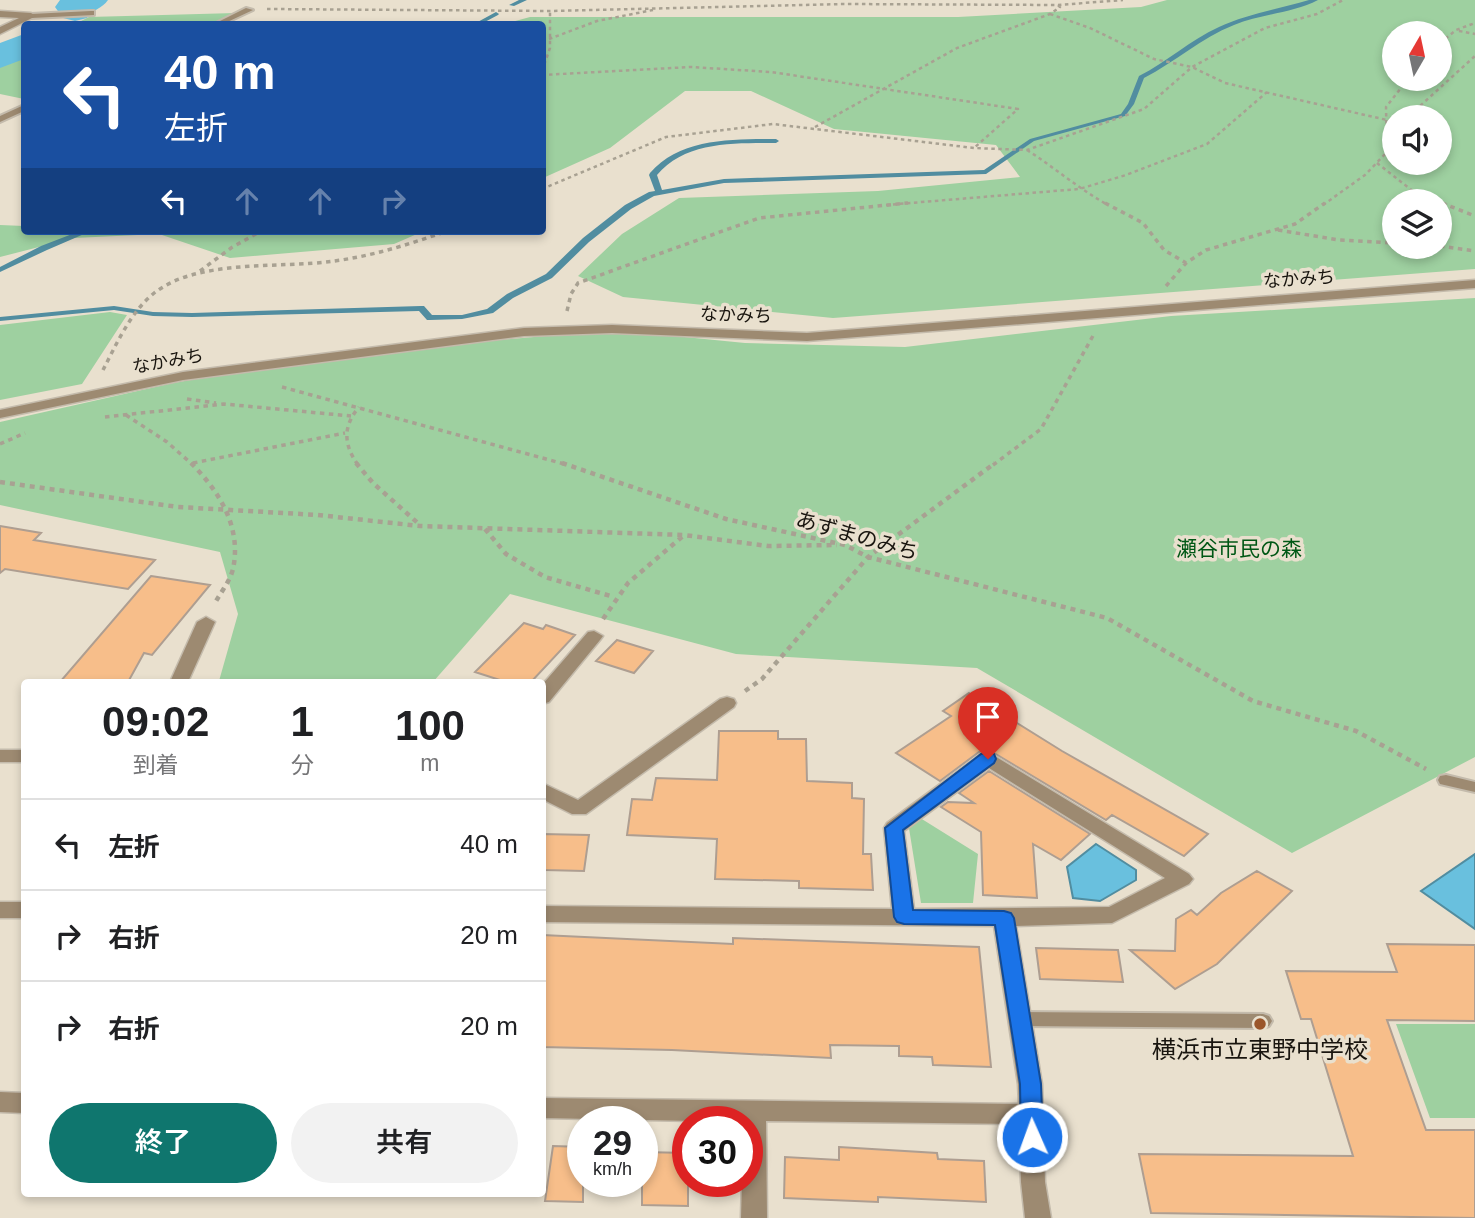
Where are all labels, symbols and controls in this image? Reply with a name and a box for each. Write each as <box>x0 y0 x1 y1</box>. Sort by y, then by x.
north arrow <box>1382 21 1452 91</box>
map controls <box>1382 21 1452 259</box>
text: 40 m <box>164 45 276 99</box>
icon: left <box>49 49 140 140</box>
button: sound <box>1382 105 1452 175</box>
text: 左折 <box>164 110 228 146</box>
icon: left <box>155 182 193 220</box>
icon: ahead <box>228 182 266 220</box>
icon: ahead <box>301 182 339 220</box>
icon: right <box>374 182 412 220</box>
button: layers <box>1382 189 1452 259</box>
street label: なかみち <box>1262 267 1336 291</box>
street label: なかみち <box>700 304 772 326</box>
street label: なかみち <box>131 345 205 377</box>
street label: あずまのみち <box>793 507 921 564</box>
park label: 瀬谷市民の森 <box>1176 537 1302 560</box>
pin <box>958 687 1018 759</box>
text: 09:02 <box>102 698 209 745</box>
text: 1 <box>290 698 314 745</box>
icon: arrive <box>969 698 1007 736</box>
text: 100 <box>395 702 465 749</box>
text: m <box>420 750 440 776</box>
text: 到着 <box>133 752 179 778</box>
text: 分 <box>291 752 314 778</box>
icon: left <box>49 826 87 864</box>
text: 40 m <box>460 829 518 859</box>
text: 左折 <box>108 832 160 862</box>
icon: right <box>49 917 87 955</box>
text: 20 m <box>460 920 518 950</box>
text: 右折 <box>108 923 160 953</box>
icon: right <box>49 1008 87 1046</box>
text: 20 m <box>460 1011 518 1041</box>
text: 右折 <box>108 1014 160 1044</box>
marker: 横浜市立東野中学校 <box>1252 1016 1268 1032</box>
place label: 横浜市立東野中学校 <box>1152 1036 1368 1063</box>
position arrow <box>995 1100 1069 1174</box>
button: 終了 <box>49 1103 277 1183</box>
button: 共有 <box>291 1103 518 1183</box>
speed limit sign: 30 <box>672 1106 763 1197</box>
text: 29 <box>593 1123 632 1162</box>
text: km/h <box>593 1159 632 1179</box>

